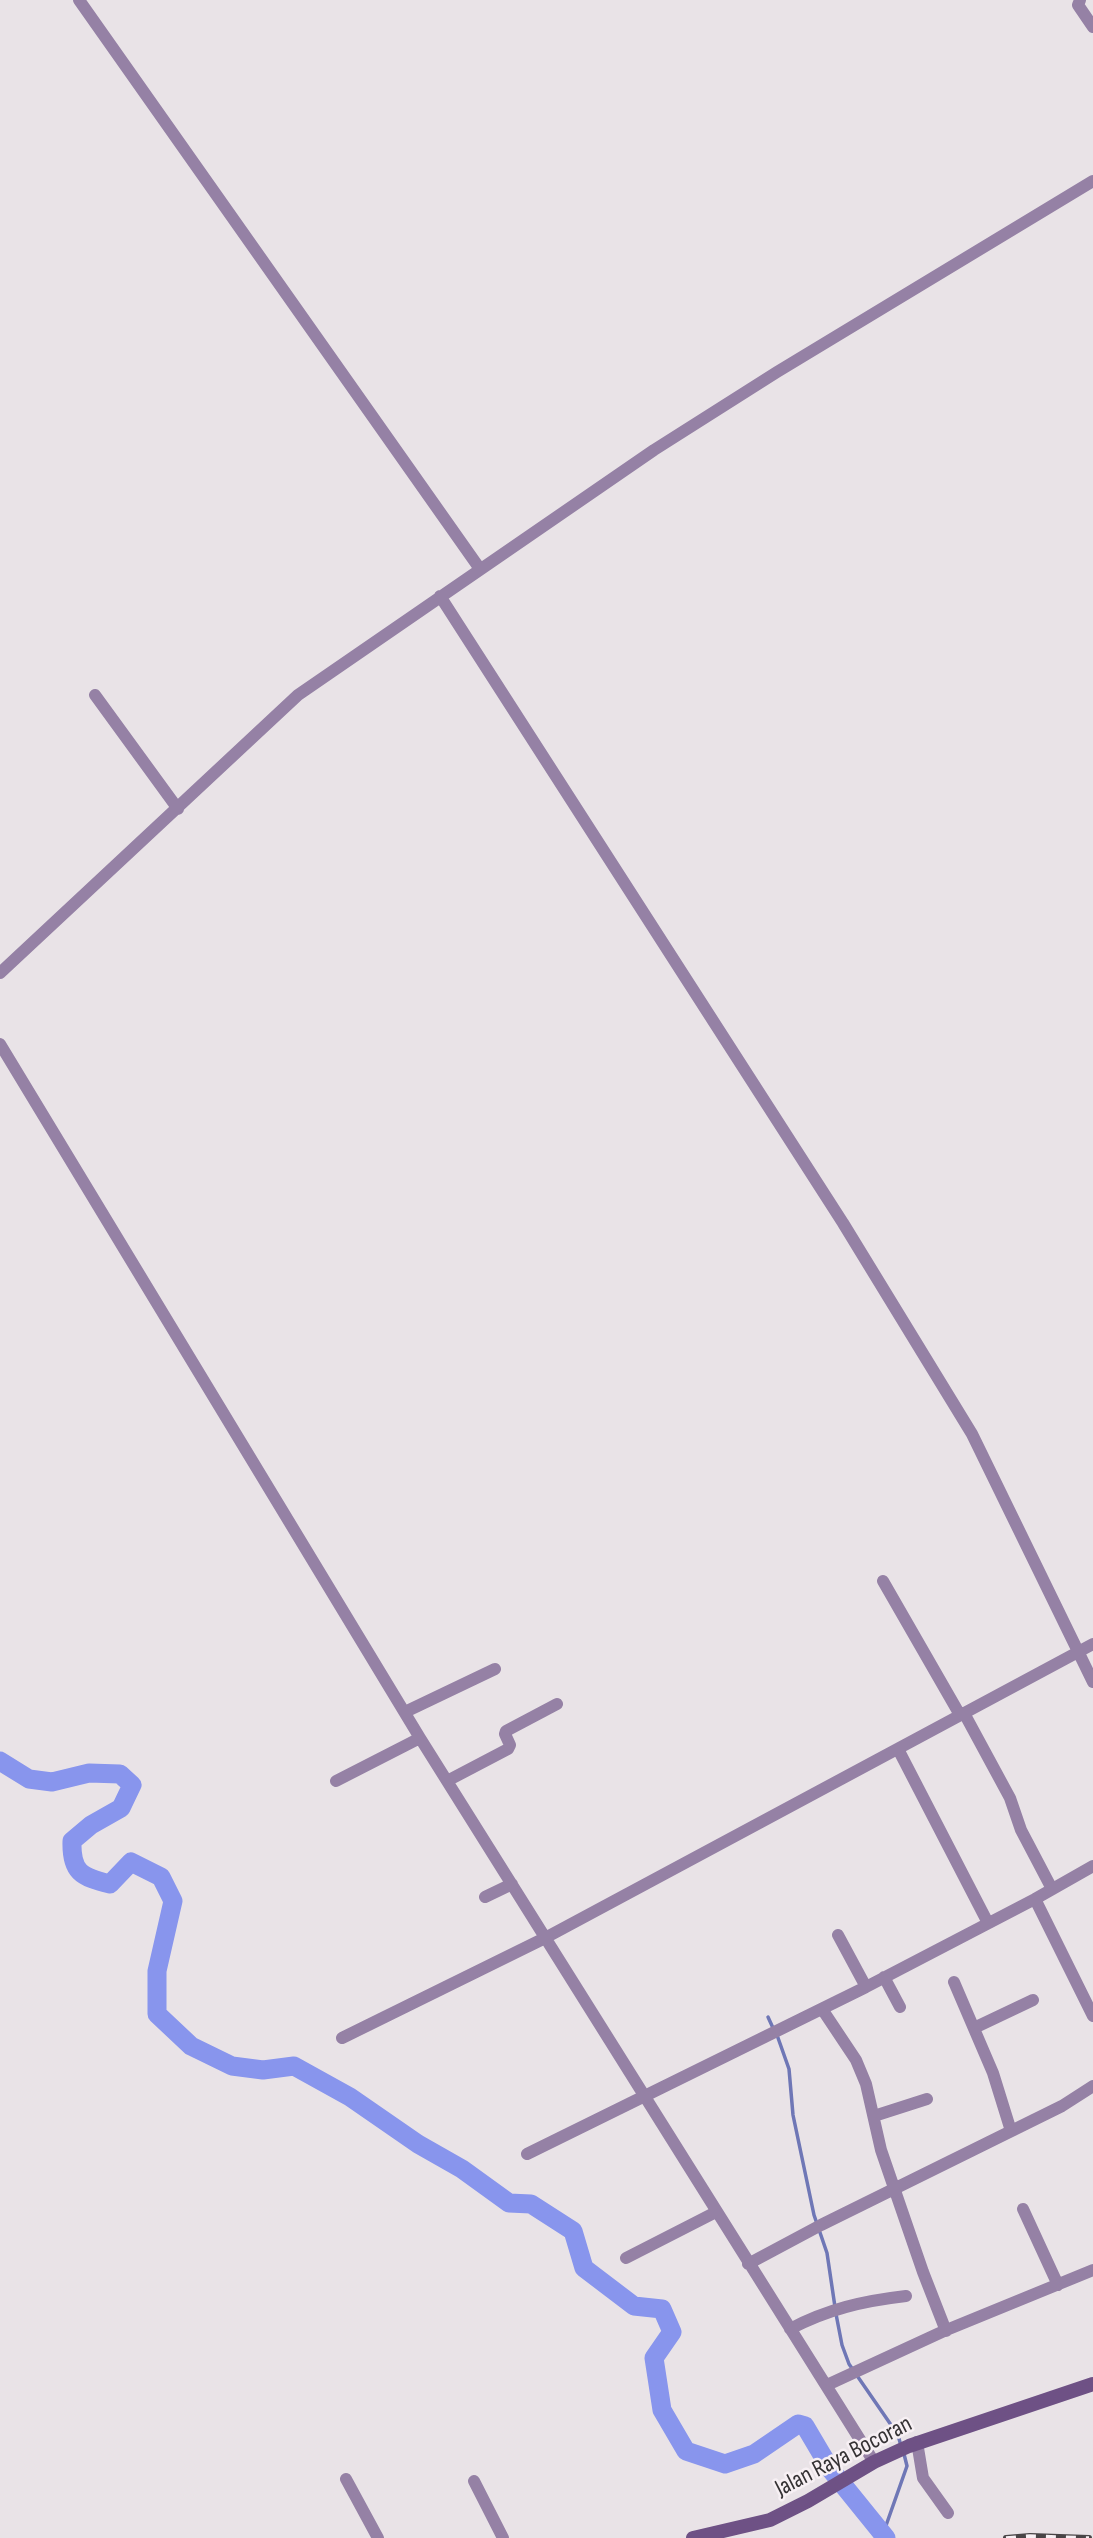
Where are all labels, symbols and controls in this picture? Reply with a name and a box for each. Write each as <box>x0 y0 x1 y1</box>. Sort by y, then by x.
street label: Jalan Raya Bocoran <box>771 2410 917 2504</box>

